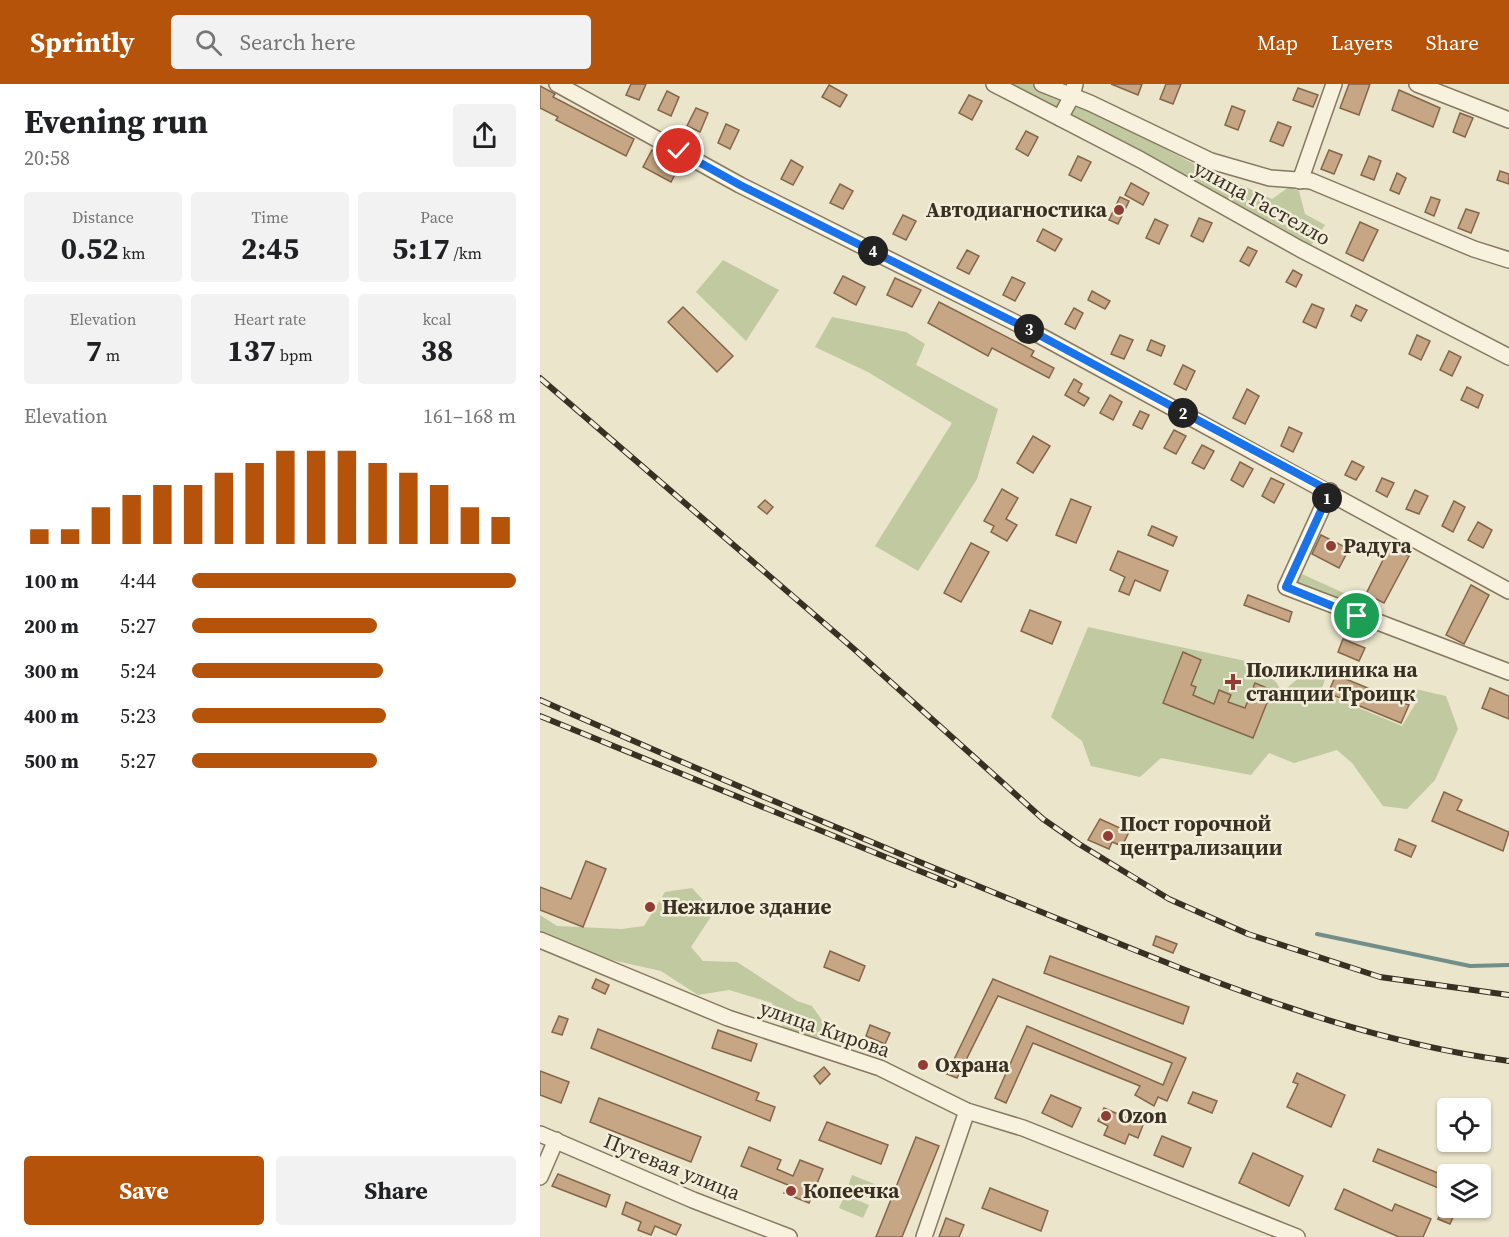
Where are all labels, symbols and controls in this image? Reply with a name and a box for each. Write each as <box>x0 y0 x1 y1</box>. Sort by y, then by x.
search box <box>171 15 591 69</box>
text: Sprintly <box>30 23 135 61</box>
icon: search <box>192 26 225 59</box>
text: Search here <box>240 27 356 57</box>
text: Map <box>1257 28 1298 57</box>
text: Layers <box>1331 28 1393 57</box>
text: Share <box>1426 28 1479 57</box>
text: Evening run <box>24 99 208 144</box>
button: share <box>453 104 516 167</box>
pin <box>653 125 704 176</box>
icon: check <box>662 134 695 167</box>
text: 20:58 <box>24 144 70 172</box>
street label: улица Гастелло <box>1189 153 1336 252</box>
place label: Автодиагностика <box>926 195 1108 224</box>
marker: Автодиагностика <box>1112 203 1126 217</box>
text: Distance <box>72 206 134 228</box>
text: Time <box>251 206 289 228</box>
text: Pace <box>420 206 454 228</box>
text: 0.52 <box>61 228 118 269</box>
text: 2:45 <box>241 228 299 269</box>
text: 5:17 <box>392 228 450 269</box>
pin: 4 <box>858 236 888 266</box>
text: 4 <box>869 240 877 262</box>
text: km <box>118 242 145 264</box>
text: /km <box>450 242 482 264</box>
text: Elevation <box>70 308 136 330</box>
text: Heart rate <box>234 308 306 330</box>
text: kcal <box>422 308 452 330</box>
pin: 3 <box>1014 314 1044 344</box>
text: 3 <box>1025 318 1033 340</box>
text: 7 <box>86 330 102 371</box>
text: 137 <box>227 330 276 371</box>
text: 38 <box>421 330 453 371</box>
text: m <box>102 344 120 366</box>
text: bpm <box>276 344 313 366</box>
pin: 2 <box>1168 398 1198 428</box>
text: Elevation <box>24 402 108 430</box>
text: 161–168 m <box>423 402 516 430</box>
text: 2 <box>1179 402 1187 424</box>
pin: 1 <box>1312 483 1342 513</box>
text: 1 <box>1323 487 1331 509</box>
place label: Радуга <box>1343 531 1412 560</box>
marker: Радуга <box>1324 539 1338 553</box>
text: 100 m <box>24 567 79 595</box>
text: 4:44 <box>120 567 156 595</box>
pin <box>1331 590 1382 641</box>
icon: arrive <box>1340 599 1373 632</box>
text: 200 m <box>24 612 79 640</box>
text: 5:27 <box>120 612 156 640</box>
place label: Поликлиника на станции Троицк <box>1246 655 1419 708</box>
text: 300 m <box>24 657 79 685</box>
text: 5:24 <box>120 657 156 685</box>
marker: Поликлиника на станции Троицк <box>1224 673 1242 691</box>
text: 400 m <box>24 702 79 730</box>
text: 5:23 <box>120 702 156 730</box>
text: 500 m <box>24 747 79 775</box>
text: 5:27 <box>120 747 156 775</box>
place label: Пост горочной централизации <box>1120 809 1283 862</box>
marker: Пост горочной централизации <box>1101 829 1115 843</box>
place label: Нежилое здание <box>662 892 831 921</box>
marker: Нежилое здание <box>643 900 657 914</box>
street label: улица Кирова <box>756 993 895 1065</box>
place label: Охрана <box>935 1050 1010 1079</box>
marker: Охрана <box>916 1058 930 1072</box>
map controls <box>1437 1098 1491 1218</box>
button: locate <box>1437 1098 1491 1152</box>
place label: Ozon <box>1118 1101 1167 1130</box>
marker: Ozon <box>1099 1109 1113 1123</box>
street label: Путевая улица <box>600 1126 745 1207</box>
button: Save <box>24 1156 264 1225</box>
button: Share <box>276 1156 516 1225</box>
button: layers <box>1437 1164 1491 1218</box>
place label: Копеечка <box>803 1176 900 1205</box>
marker: Копеечка <box>784 1184 798 1198</box>

